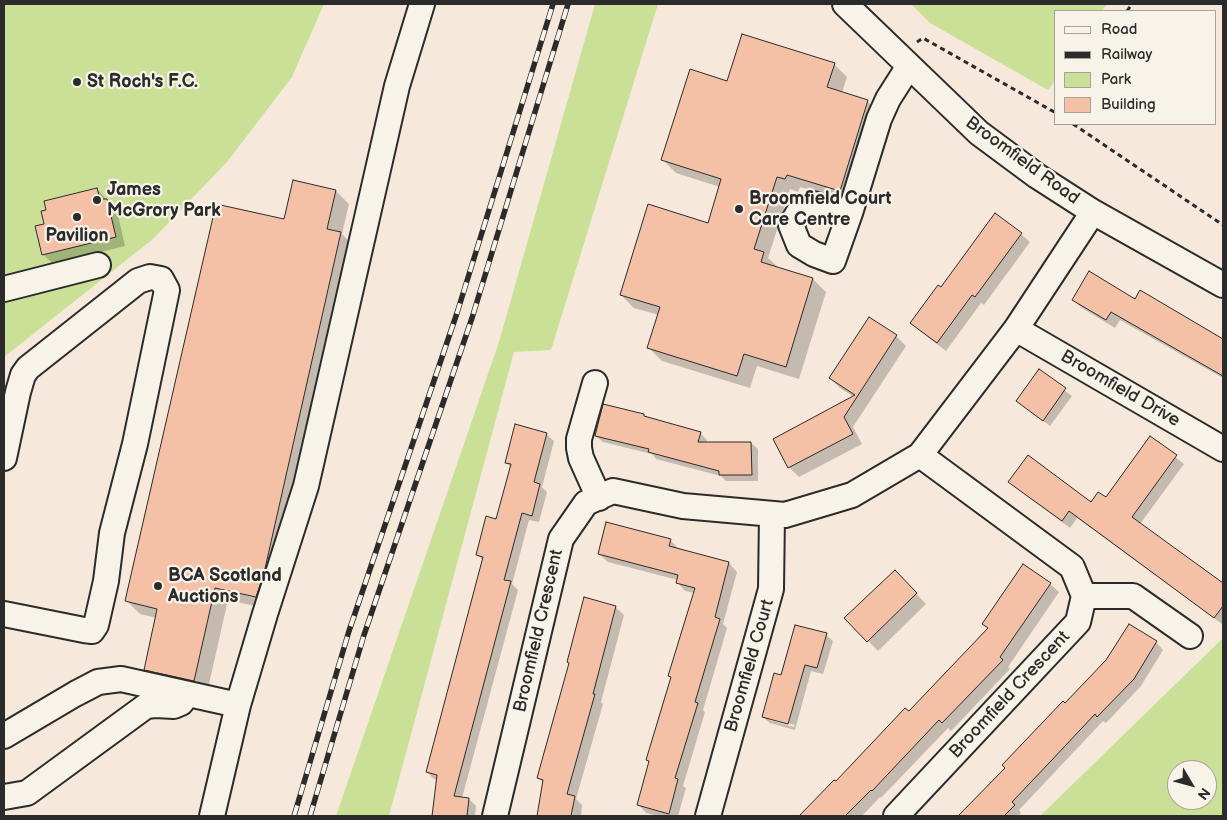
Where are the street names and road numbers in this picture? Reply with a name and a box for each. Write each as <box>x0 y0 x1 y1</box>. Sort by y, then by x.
street label: Broomfield Road <box>961 112 1083 210</box>
street label: Broomfield Drive <box>1056 346 1184 432</box>
street label: Broomfield Crescent <box>510 547 568 715</box>
street label: Broomfield Court <box>721 597 779 735</box>
street label: Broomfield Crescent <box>945 627 1075 763</box>

